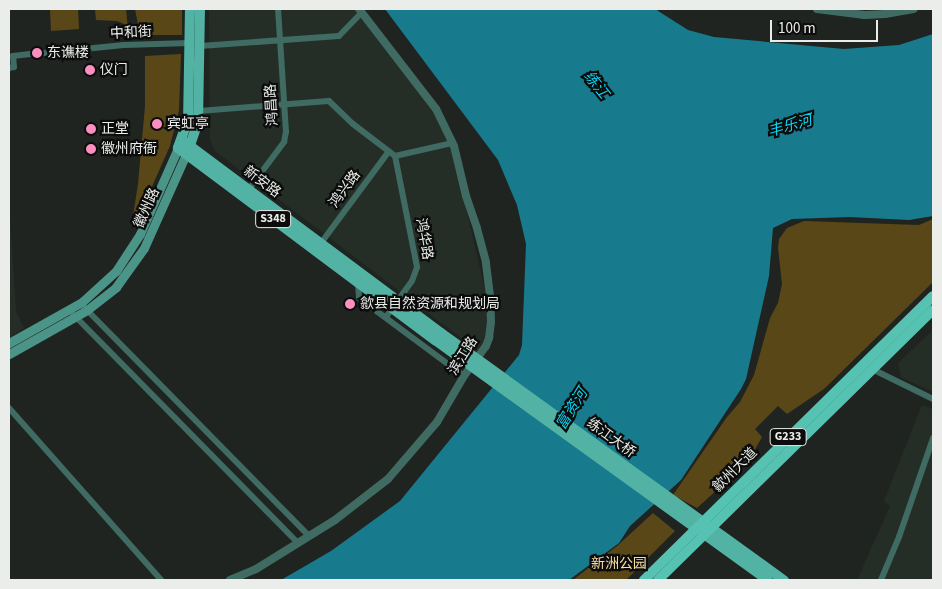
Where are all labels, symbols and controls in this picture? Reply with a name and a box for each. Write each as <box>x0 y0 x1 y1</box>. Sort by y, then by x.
scale bar <box>772 10 880 42</box>
text: 100 m <box>778 18 816 39</box>
street label: 中和街 <box>110 24 152 42</box>
place label: 东谯楼 <box>47 45 89 61</box>
marker: 东谯楼 <box>31 47 43 59</box>
place label: 仪门 <box>100 62 128 78</box>
marker: 仪门 <box>84 64 96 76</box>
water label: 练江 <box>580 68 612 102</box>
street label: 鸿昌路 <box>263 84 281 126</box>
water label: 丰乐河 <box>766 111 814 141</box>
place label: 宾虹亭 <box>167 116 209 132</box>
marker: 宾虹亭 <box>151 118 163 130</box>
place label: 正堂 <box>101 121 129 137</box>
marker: 正堂 <box>85 123 97 135</box>
place label: 徽州府衙 <box>101 141 157 157</box>
marker: 徽州府衙 <box>85 143 97 155</box>
street label: 新安路 <box>240 163 284 201</box>
street label: 鸿兴路 <box>326 167 364 211</box>
street label: 徽州路 <box>131 185 163 231</box>
road number: S348 <box>254 210 292 228</box>
street label: 鸿华路 <box>412 217 436 261</box>
place label: 歙县自然资源和规划局 <box>360 296 500 312</box>
marker: 歙县自然资源和规划局 <box>344 298 356 310</box>
street label: 滨江路 <box>445 334 481 378</box>
water label: 富资河 <box>552 385 592 433</box>
street label: 练江大桥 <box>583 415 639 461</box>
road number: G233 <box>769 428 807 447</box>
street label: 歙州大道 <box>709 444 761 496</box>
park label: 新洲公园 <box>591 556 647 572</box>

